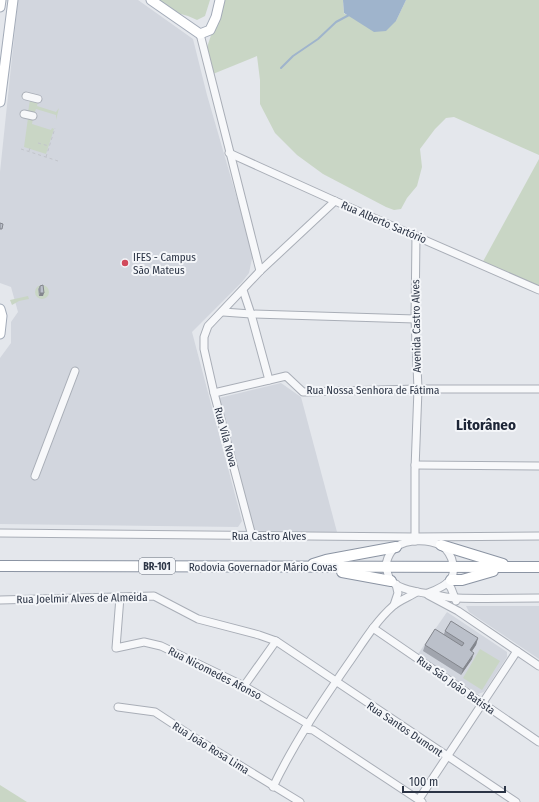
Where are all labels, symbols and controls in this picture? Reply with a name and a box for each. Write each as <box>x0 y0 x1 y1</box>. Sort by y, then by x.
street label: Rua Alberto Sartório <box>339 199 429 246</box>
place label: IFES - Campus São Mateus <box>133 251 196 277</box>
marker: IFES - Campus São Mateus <box>120 258 130 268</box>
street label: Avenida Castro Alves <box>409 279 424 373</box>
street label: Rua Nossa Senhora de Fátima <box>307 384 439 397</box>
street label: Rua Vila Nova <box>211 406 240 468</box>
district label: Litorâneo <box>456 416 516 434</box>
street label: Rua Castro Alves <box>232 530 306 543</box>
road number: BR-101 <box>139 558 175 574</box>
street label: Rodovia Governador Mário Covas <box>189 561 338 574</box>
street label: Rua Joelmir Alves de Almeida <box>16 591 148 606</box>
street label: Rua Nicomedes Afonso <box>166 644 264 703</box>
street label: Rua São João Batista <box>414 653 497 717</box>
street label: Rua Santos Dumont <box>364 699 445 760</box>
street label: Rua João Rosa Lima <box>170 720 251 777</box>
scale bar <box>403 768 505 794</box>
text: 100 m <box>409 775 438 789</box>

